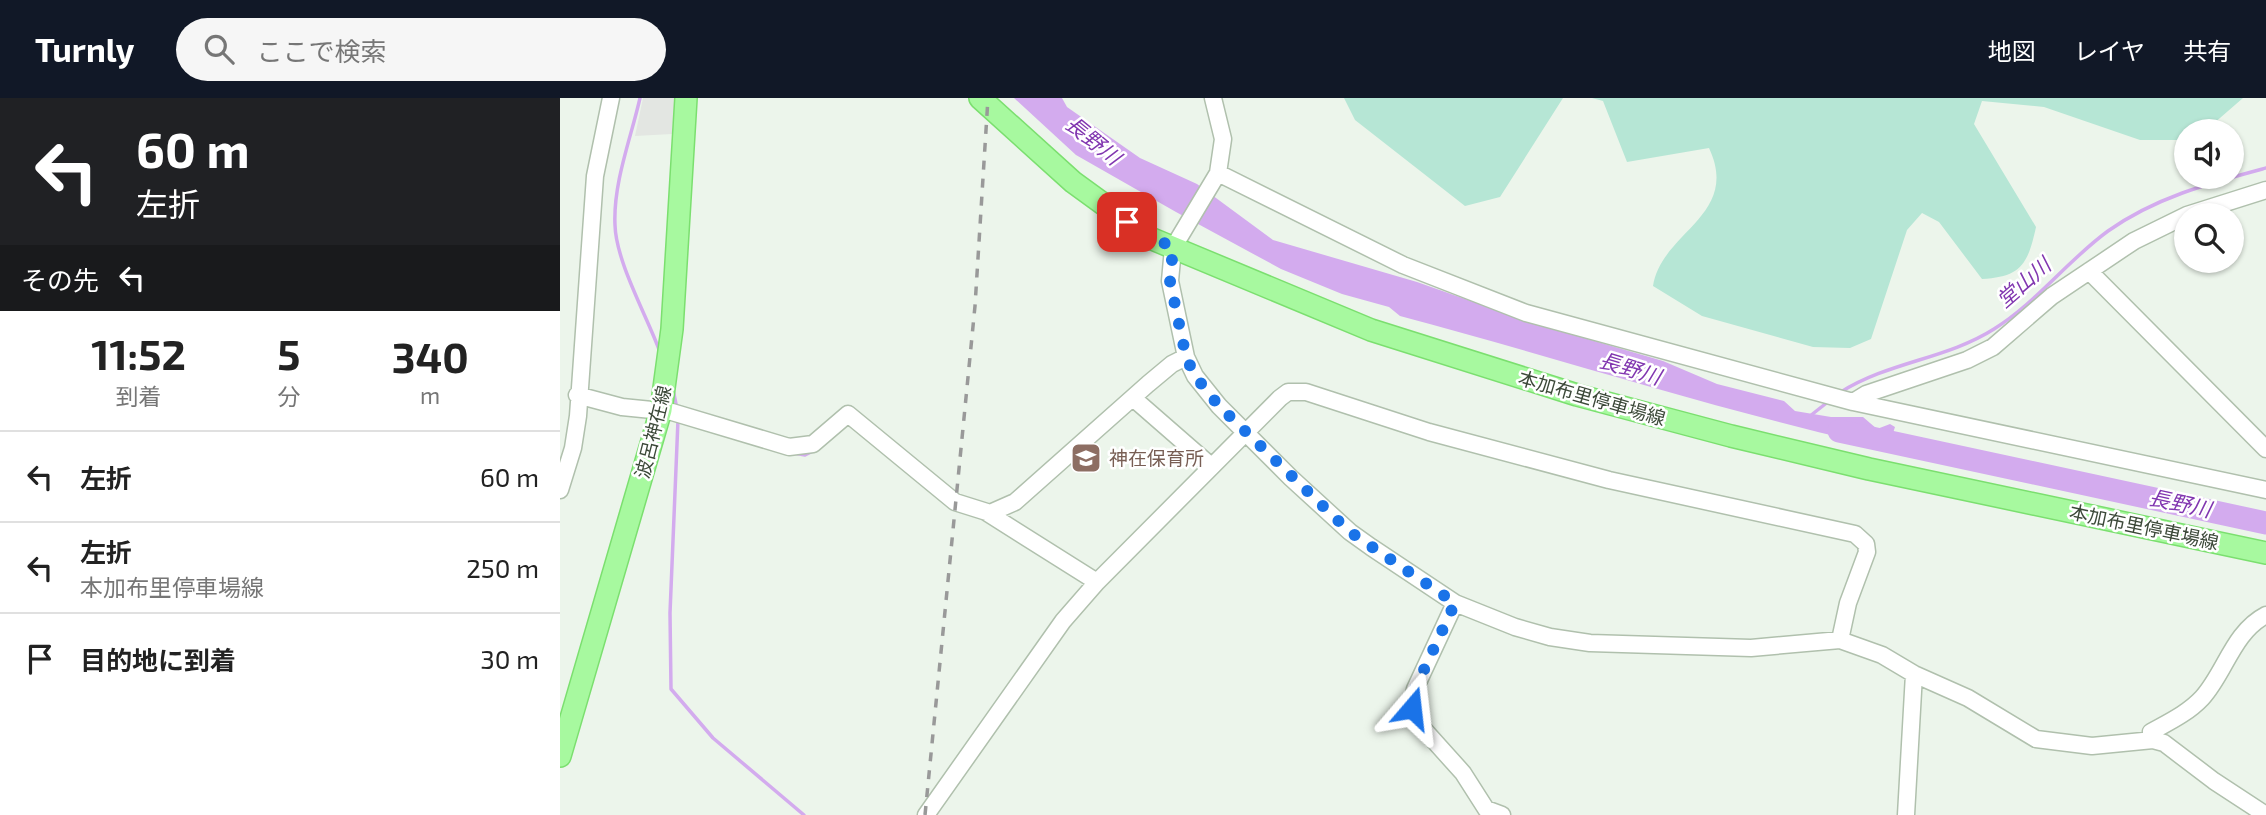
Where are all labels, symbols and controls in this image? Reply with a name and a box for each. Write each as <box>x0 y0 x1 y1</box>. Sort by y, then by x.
search box <box>176 18 666 81</box>
text: Turnly <box>35 29 134 69</box>
icon: search <box>200 30 238 68</box>
text: ここで検索 <box>256 35 386 66</box>
text: 地図 <box>1988 36 2036 65</box>
text: レイヤ <box>2074 36 2145 65</box>
text: 共有 <box>2183 36 2231 65</box>
water label: 長野川 <box>1062 110 1128 171</box>
text: 60 m <box>136 119 250 178</box>
map controls <box>2174 119 2244 273</box>
button: sound <box>2174 119 2244 189</box>
icon: left <box>21 126 112 217</box>
text: 左折 <box>136 184 200 222</box>
pin <box>1097 192 1157 252</box>
icon: arrive <box>1108 203 1146 241</box>
button: search <box>2174 203 2244 273</box>
water label: 堂山川 <box>1991 250 2056 312</box>
icon: left <box>113 259 151 297</box>
text: その先 <box>21 264 99 295</box>
text: 11:52 <box>91 328 186 378</box>
text: 5 <box>277 328 300 378</box>
text: 340 <box>392 331 469 381</box>
water label: 長野川 <box>1597 346 1666 389</box>
street label: 本加布里停車場線 <box>1516 366 1668 430</box>
text: m <box>420 381 440 409</box>
text: 到着 <box>116 382 162 410</box>
text: 分 <box>277 382 300 410</box>
street label: 波呂神在線 <box>630 383 675 481</box>
school or university icon: 神在保育所 <box>1069 441 1103 475</box>
place label: 神在保育所 <box>1109 446 1204 469</box>
icon: left <box>21 458 59 496</box>
text: 60 m <box>480 461 539 492</box>
text: 左折 <box>80 462 132 493</box>
water label: 長野川 <box>2147 484 2216 522</box>
street label: 本加布里停車場線 <box>2067 499 2221 554</box>
text: 左折 <box>80 536 132 567</box>
icon: left <box>21 549 59 587</box>
text: 250 m <box>466 552 539 583</box>
text: 本加布里停車場線 <box>80 573 264 601</box>
icon: arrive <box>21 640 59 678</box>
text: 30 m <box>480 643 539 674</box>
text: 目的地に到着 <box>80 644 236 675</box>
position arrow <box>1375 671 1449 745</box>

